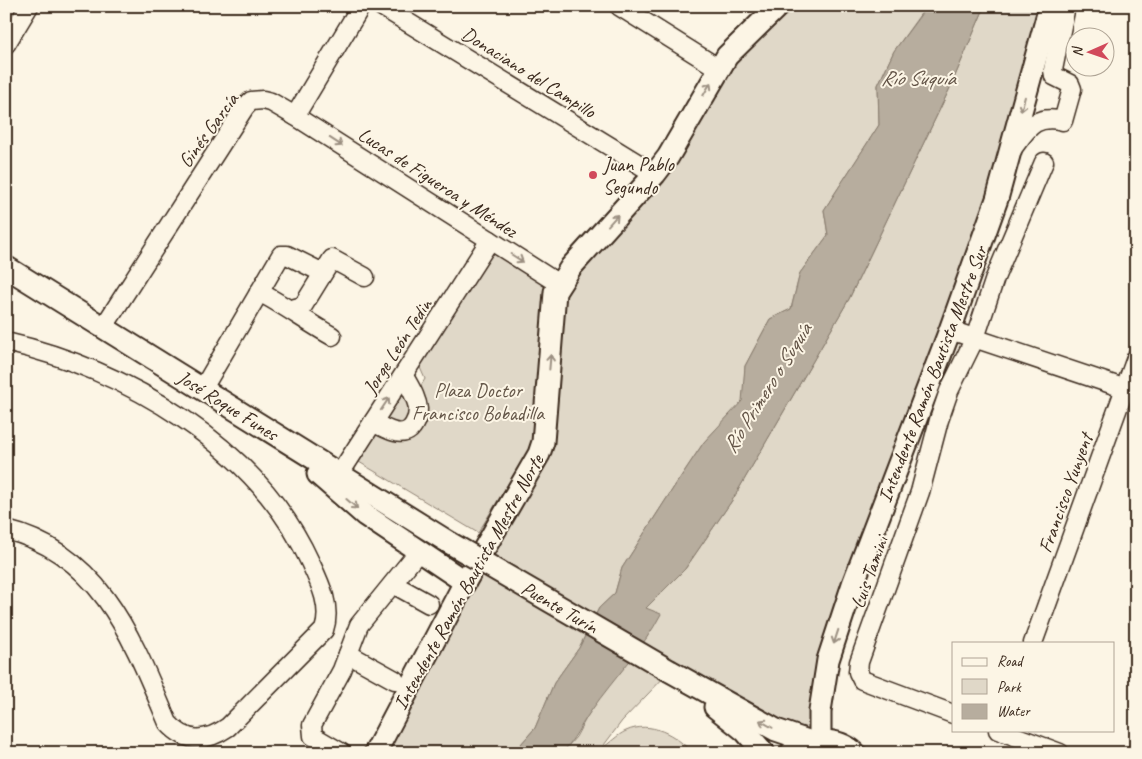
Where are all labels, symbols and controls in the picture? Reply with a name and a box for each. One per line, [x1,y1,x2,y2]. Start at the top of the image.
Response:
street label: Donaciano del Campillo [457,21,601,124]
north arrow [1064,28,1114,78]
text: N [1069,45,1086,57]
water label: Río Suquía [881,65,957,91]
one-way arrow [702,82,712,96]
street label: Ginés García [173,87,245,173]
one-way arrow [1018,96,1028,112]
street label: Lucas de Figueroa y Méndez [354,122,523,244]
one-way arrow [328,137,342,147]
place label: Juan Pablo Segundo [602,152,675,200]
marker: Juan Pablo Segundo [587,169,599,181]
one-way arrow [607,214,619,227]
street label: Intendente Ramón Bautista Mestre Sur [872,241,994,506]
one-way arrow [510,253,524,263]
street label: Jorge León Tedin [357,293,438,400]
water label: Río Primero o Suquía [717,317,818,458]
one-way arrow [545,354,554,370]
street label: José Roque Funes [172,364,285,447]
park label: Plaza Doctor Francisco Bobadilla [412,378,545,426]
one-way arrow [380,398,390,412]
street label: Francisco Yunyent [1032,427,1100,556]
street label: Intendente Ramón Bautista Mestre Norte [388,449,550,714]
one-way arrow [346,498,359,509]
street label: Luis Tamini [845,531,895,612]
street label: Puente Turín [517,576,603,640]
one-way arrow [830,628,840,644]
legend [952,642,1114,732]
text: Road [997,652,1024,671]
text: Park [997,678,1022,697]
text: Water [997,702,1031,721]
one-way arrow [759,719,774,728]

